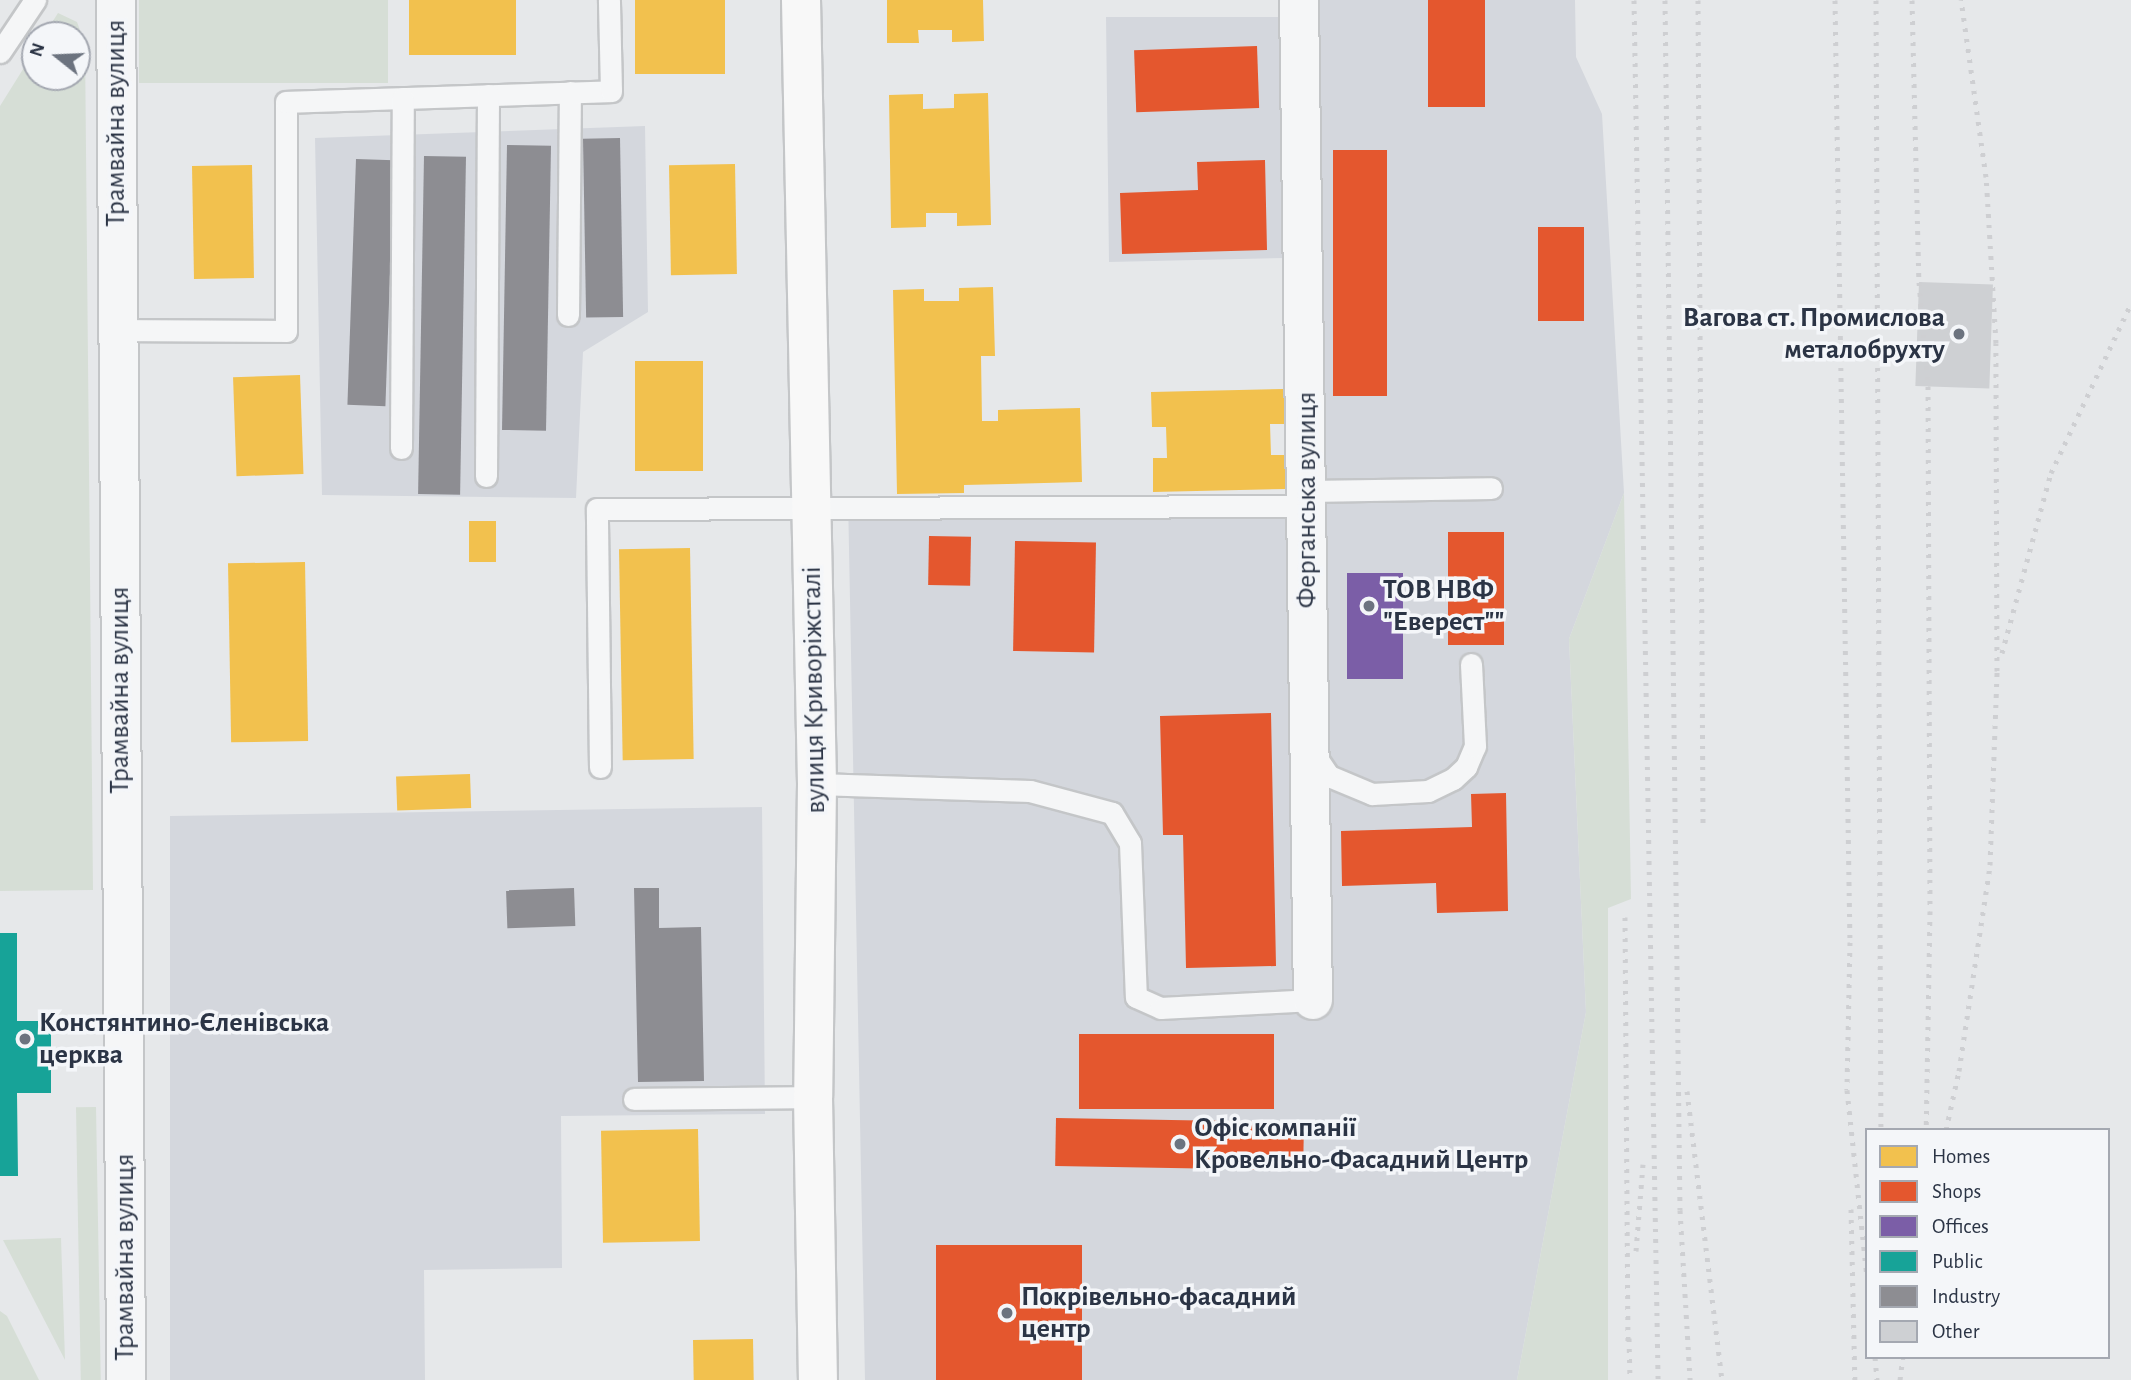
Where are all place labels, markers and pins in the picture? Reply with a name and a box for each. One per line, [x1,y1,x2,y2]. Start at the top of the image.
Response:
place label: Вагова ст. Промислова металобрухту [1683,301,1945,367]
marker: Вагова ст. Промислова металобрухту [1951,326,1967,342]
place label: ТОВ НВФ "Еверест"" [1383,573,1504,639]
marker: ТОВ НВФ "Еверест"" [1361,598,1377,614]
place label: Констянтино-Єленівська церква [39,1006,329,1072]
marker: Констянтино-Єленівська церква [17,1031,33,1047]
place label: Офіс компанії Кровельно-Фасадний Центр [1194,1111,1528,1177]
marker: Офіс компанії Кровельно-Фасадний Центр [1172,1136,1188,1152]
place label: Покрівельно-фасадний центр [1021,1280,1296,1346]
marker: Покрівельно-фасадний центр [999,1305,1015,1321]

